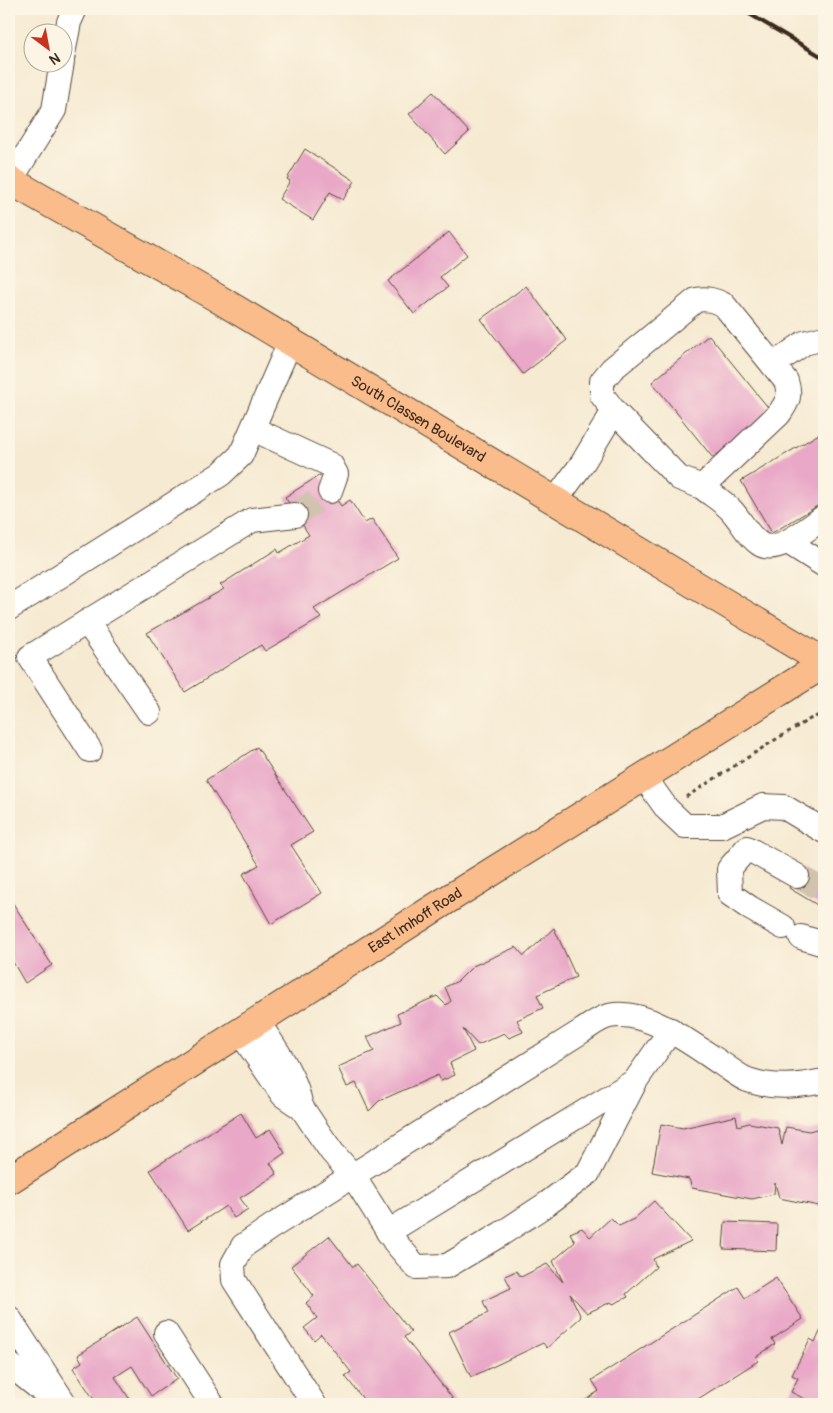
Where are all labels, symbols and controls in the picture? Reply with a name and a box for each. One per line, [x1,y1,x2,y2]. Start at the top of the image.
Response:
north arrow [22,22,72,72]
text: N [46,49,63,68]
street label: South Classen Boulevard [347,371,489,467]
street label: East Imhoff Road [365,883,466,957]

